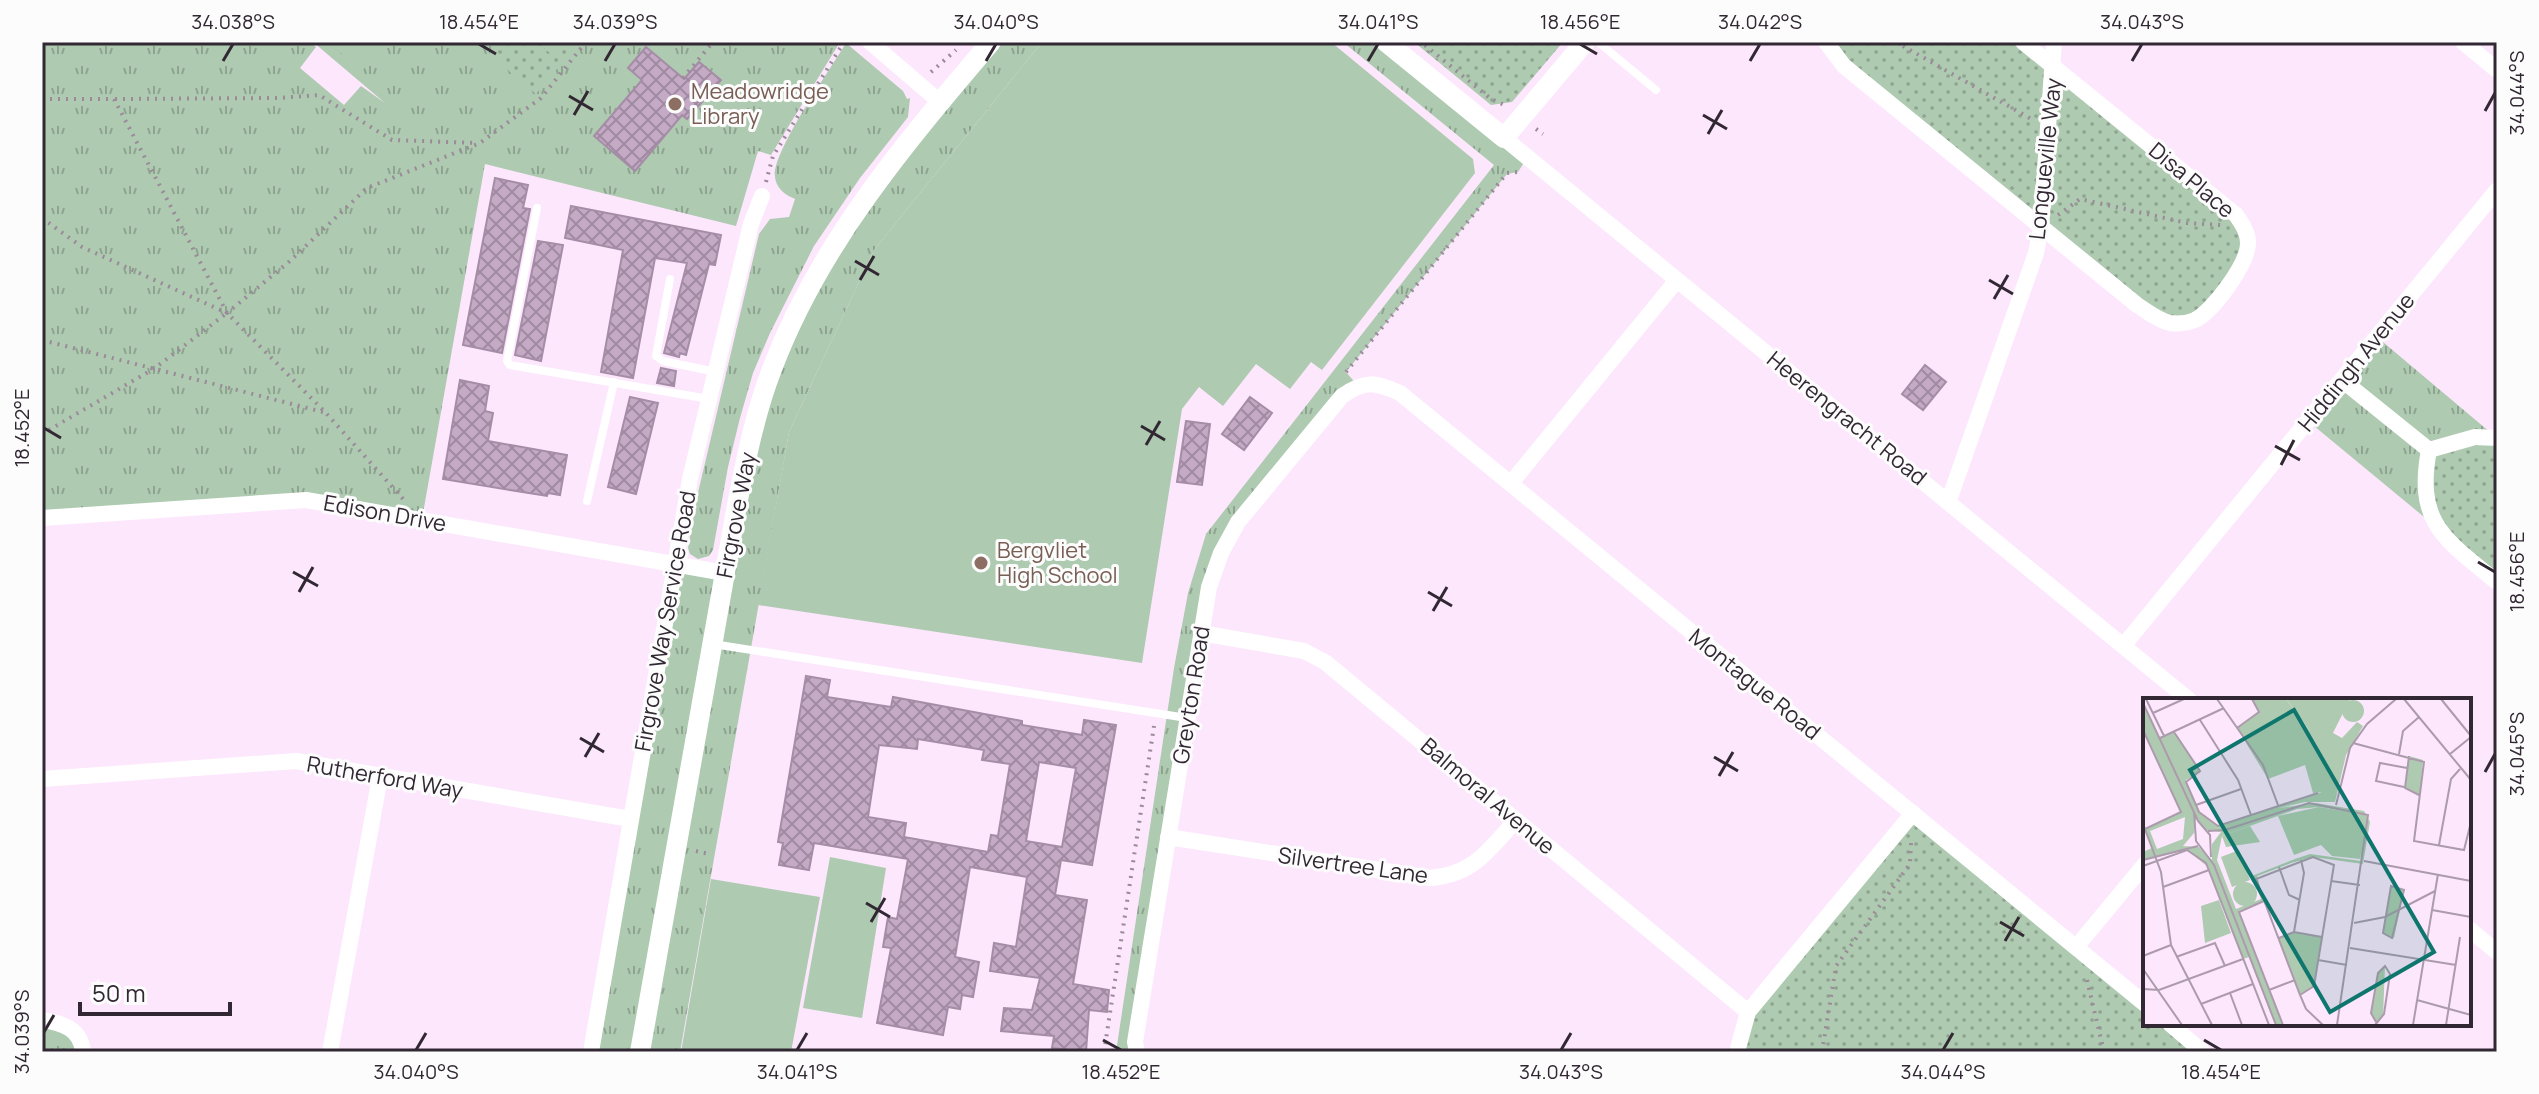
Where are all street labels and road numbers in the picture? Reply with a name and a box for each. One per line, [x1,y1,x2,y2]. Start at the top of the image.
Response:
street label: Longueville Way [2022,76,2068,241]
street label: Disa Place [2143,135,2241,225]
street label: Hiddingh Avenue [2291,286,2421,438]
street label: Heerengracht Road [1761,344,1933,492]
street label: Firgrove Way [709,449,763,581]
street label: Edison Drive [321,487,449,539]
street label: Firgrove Way Service Road [627,488,703,754]
street label: Montague Road [1683,622,1827,746]
street label: Greyton Road [1165,624,1217,766]
street label: Balmoral Avenue [1414,731,1562,861]
street label: Rutherford Way [305,749,466,806]
street label: Silvertree Lane [1276,840,1430,890]

